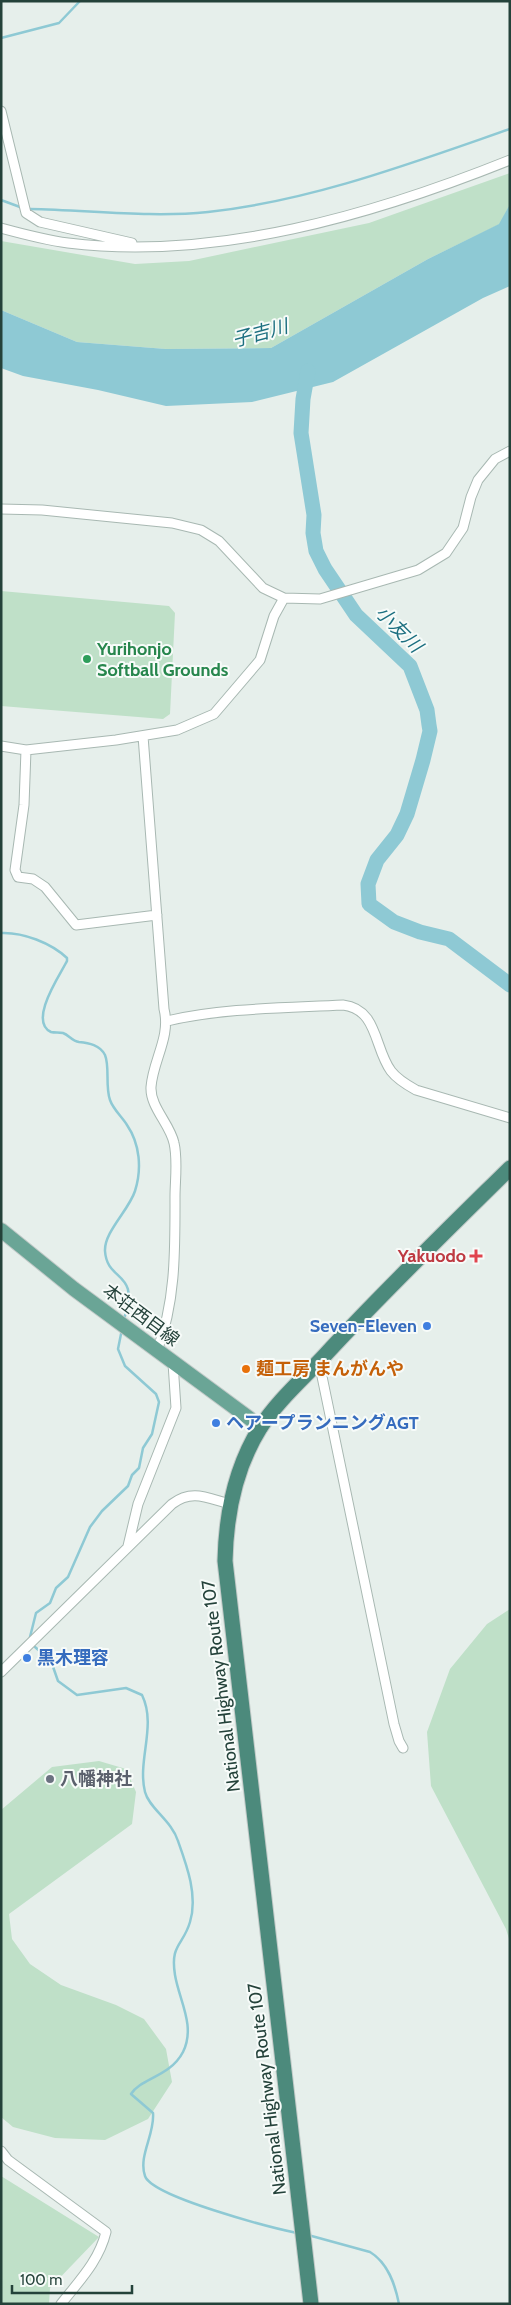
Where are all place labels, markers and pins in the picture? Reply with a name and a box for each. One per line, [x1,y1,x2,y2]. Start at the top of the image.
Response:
place label: Yurihonjo Softball Grounds [96,638,229,681]
marker: Yurihonjo Softball Grounds [81,653,93,665]
place label: Yakuodo [397,1245,466,1267]
marker: Yakuodo [470,1250,482,1262]
place label: Seven-Eleven [310,1315,417,1337]
marker: Seven-Eleven [421,1320,433,1332]
place label: 麺工房 まんがんや [256,1358,404,1380]
marker: 麺工房 まんがんや [240,1363,252,1375]
place label: ヘアープランニングAGT [226,1412,419,1434]
marker: ヘアープランニングAGT [210,1417,222,1429]
place label: 黒木理容 [37,1647,109,1669]
marker: 黒木理容 [21,1652,33,1664]
place label: 八幡神社 [60,1768,132,1790]
marker: 八幡神社 [44,1773,56,1785]

